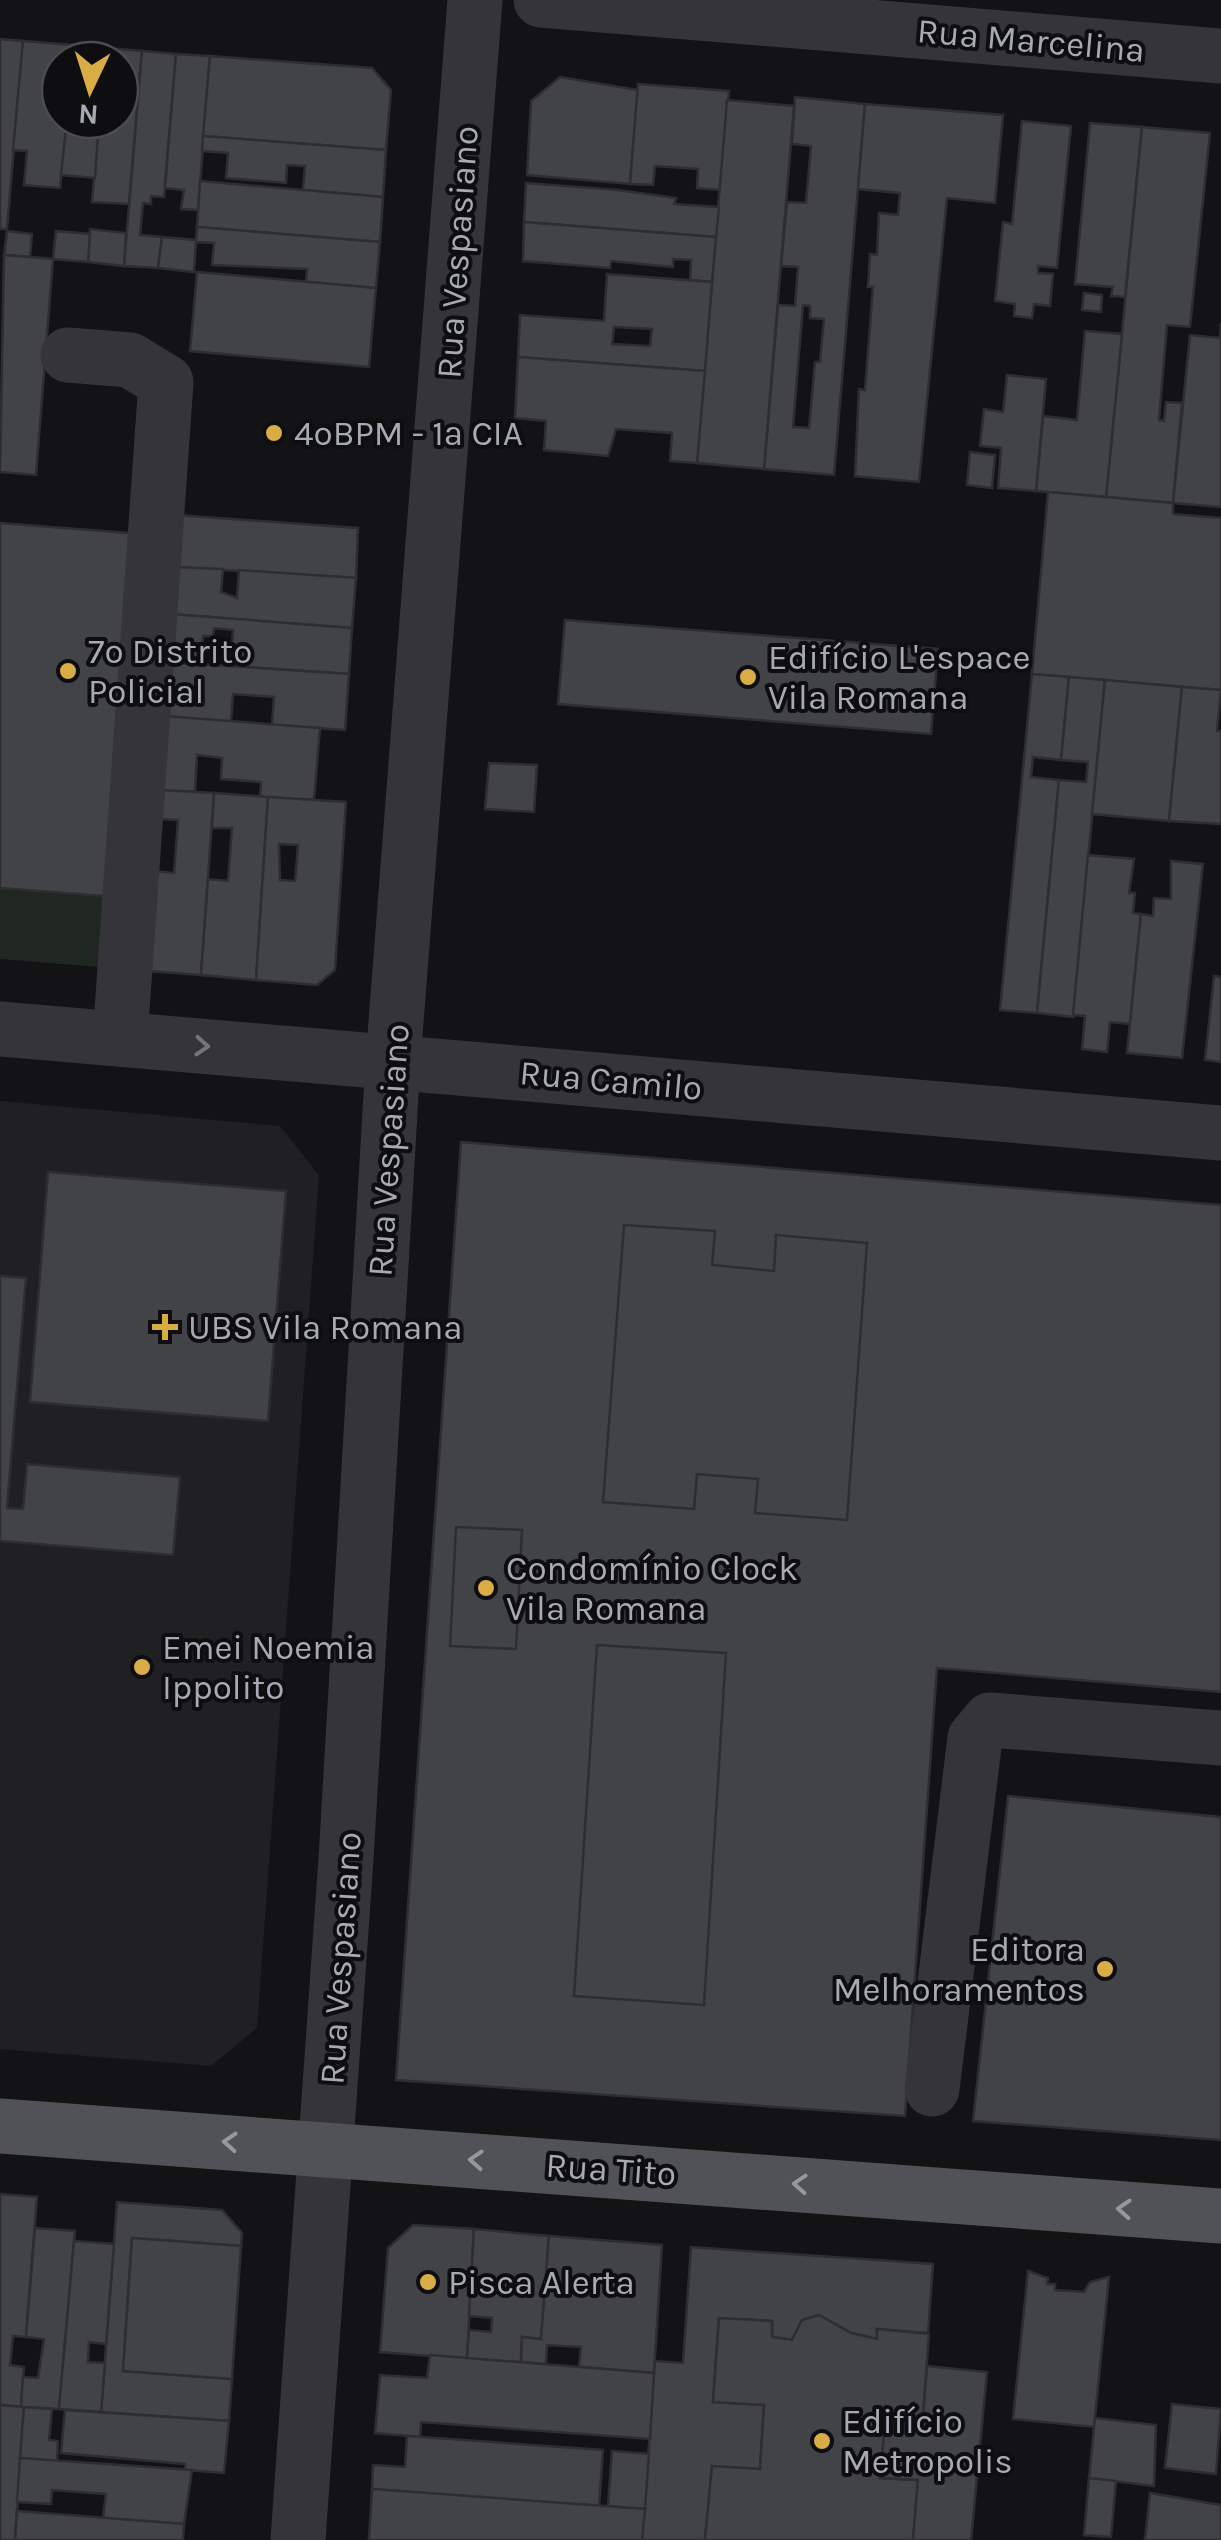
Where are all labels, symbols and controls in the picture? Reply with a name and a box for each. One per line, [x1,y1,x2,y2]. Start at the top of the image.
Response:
street label: Rua Marcelina [915,10,1147,71]
north arrow [40,40,140,140]
text: N [77,97,99,132]
street label: Rua Vespasiano [428,124,487,380]
place label: 4ºBPM - 1ª CIA [294,413,523,454]
marker: 4ºBPM - 1ª CIA [263,422,285,444]
place label: 7º Distrito Policial [88,631,252,712]
place label: Edifício L'espace Vila Romana [768,637,1030,718]
marker: 7º Distrito Policial [57,660,79,682]
marker: Edifício L'espace Vila Romana [737,666,759,688]
street label: Rua Vespasiano [359,1022,418,1278]
one-way arrow [194,1034,210,1056]
street label: Rua Camilo [518,1052,704,1109]
place label: UBS Vila Romana [188,1307,463,1348]
marker: UBS Vila Romana [152,1314,178,1340]
place label: Condomínio Clock Vila Romana [506,1548,798,1629]
marker: Condomínio Clock Vila Romana [475,1577,497,1599]
place label: Emei Noemia Ippolito [162,1627,375,1708]
marker: Emei Noemia Ippolito [131,1656,153,1678]
street label: Rua Vespasiano [311,1830,370,2086]
place label: Editora Melhoramentos [833,1929,1085,2010]
marker: Editora Melhoramentos [1094,1958,1116,1980]
one-way arrow [221,2132,237,2154]
street label: Rua Tito [544,2144,677,2194]
one-way arrow [467,2149,483,2171]
one-way arrow [791,2174,807,2195]
one-way arrow [1115,2198,1131,2220]
place label: Pisca Alerta [448,2262,635,2303]
marker: Pisca Alerta [417,2271,439,2293]
place label: Edifício Metropolis [842,2401,1013,2482]
marker: Edifício Metropolis [811,2430,833,2452]

